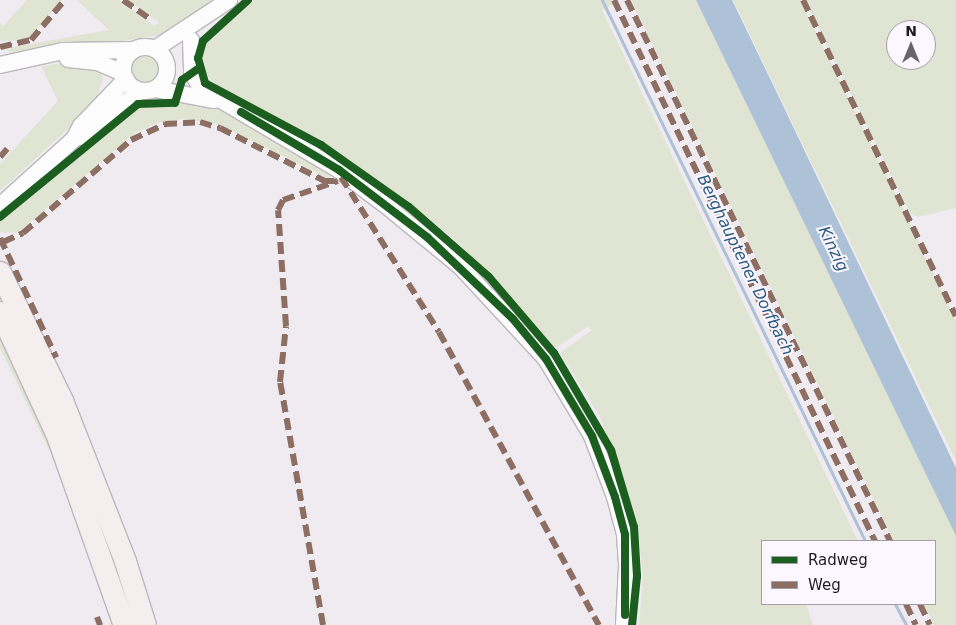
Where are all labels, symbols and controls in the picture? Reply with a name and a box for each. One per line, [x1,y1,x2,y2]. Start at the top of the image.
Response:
north arrow [886,20,936,70]
text: N [905,23,917,39]
water label: Berghauptener Dorfbach [693,171,797,359]
water label: Kinzig [814,223,852,275]
legend [761,540,936,605]
text: Radweg [808,551,868,569]
text: Weg [808,576,841,594]

